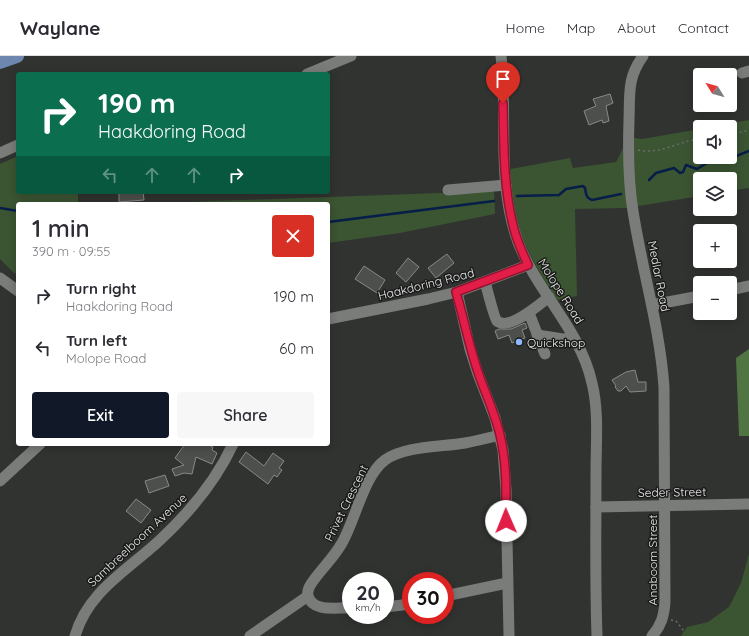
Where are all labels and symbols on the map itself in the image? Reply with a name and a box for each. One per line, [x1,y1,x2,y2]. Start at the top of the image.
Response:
pin [486,62,520,103]
north arrow [693,68,737,112]
street label: Medlar Road [645,239,673,313]
street label: Molope Road [535,256,587,326]
street label: Haakdoring Road [376,265,476,303]
place label: Quickshop [527,335,585,350]
marker: Quickshop [514,337,524,347]
street label: Privet Crescent [321,462,371,544]
street label: Seder Street [638,484,706,500]
street label: Sambreelboom Avenue [84,490,190,590]
position arrow [485,500,527,542]
street label: Anaboom Street [645,515,660,605]
speed limit sign: 30 [402,572,454,624]

